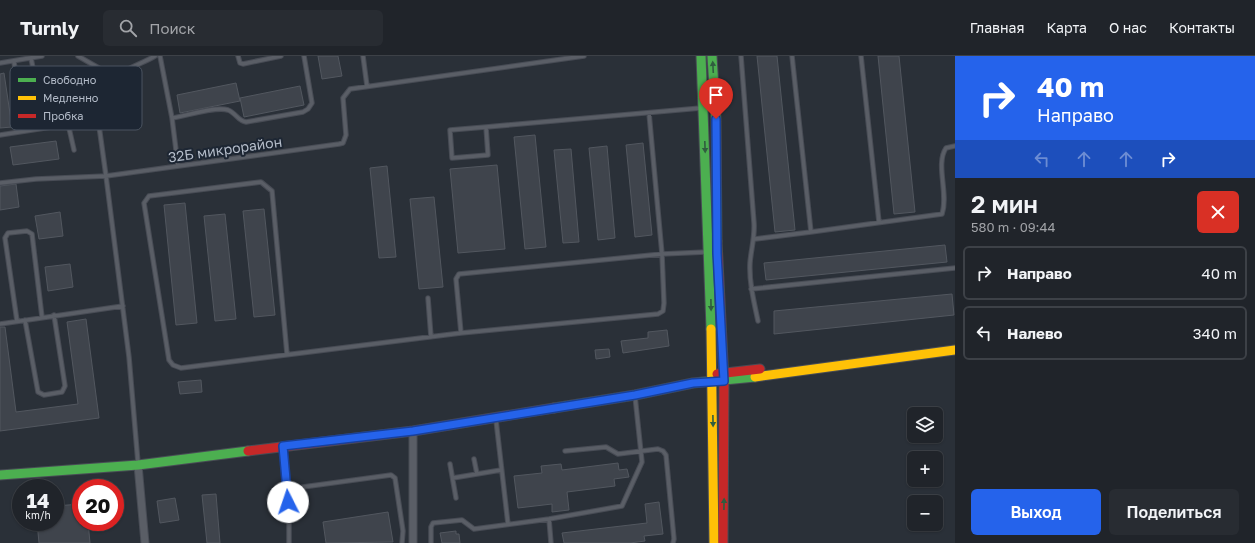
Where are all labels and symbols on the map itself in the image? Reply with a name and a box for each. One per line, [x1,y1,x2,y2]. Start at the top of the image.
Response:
one-way arrow [709,61,716,73]
legend [10,66,142,130]
text: Свободно [43,73,97,86]
pin [699,78,733,119]
text: Медленно [43,91,99,104]
text: Пробка [43,109,84,122]
street label: 32Б микрорайон [167,133,283,165]
one-way arrow [702,141,709,153]
one-way arrow [707,299,714,311]
one-way arrow [710,415,716,428]
speed limit sign: 20 [72,479,124,531]
position arrow [267,481,309,523]
one-way arrow [721,497,727,510]

